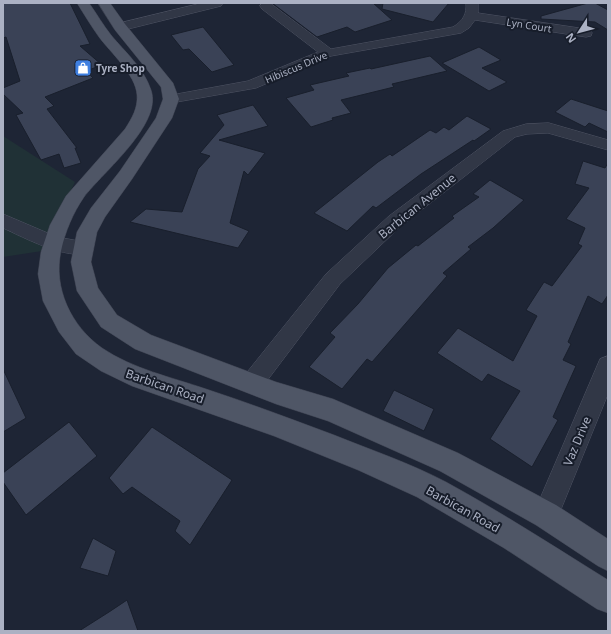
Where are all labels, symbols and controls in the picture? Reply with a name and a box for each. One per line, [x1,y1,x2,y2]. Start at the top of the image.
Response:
north arrow [559,12,599,52]
street label: Lyn Court [505,15,553,36]
text: N [562,30,579,46]
street label: Hibiscus Drive [263,47,330,86]
shop icon: Tyre Shop [73,58,93,78]
place label: Tyre Shop [96,61,145,75]
street label: Barbican Avenue [375,169,459,243]
street label: Barbican Road [124,365,206,407]
street label: Vaz Drive [559,413,595,468]
street label: Barbican Road [423,482,503,536]

